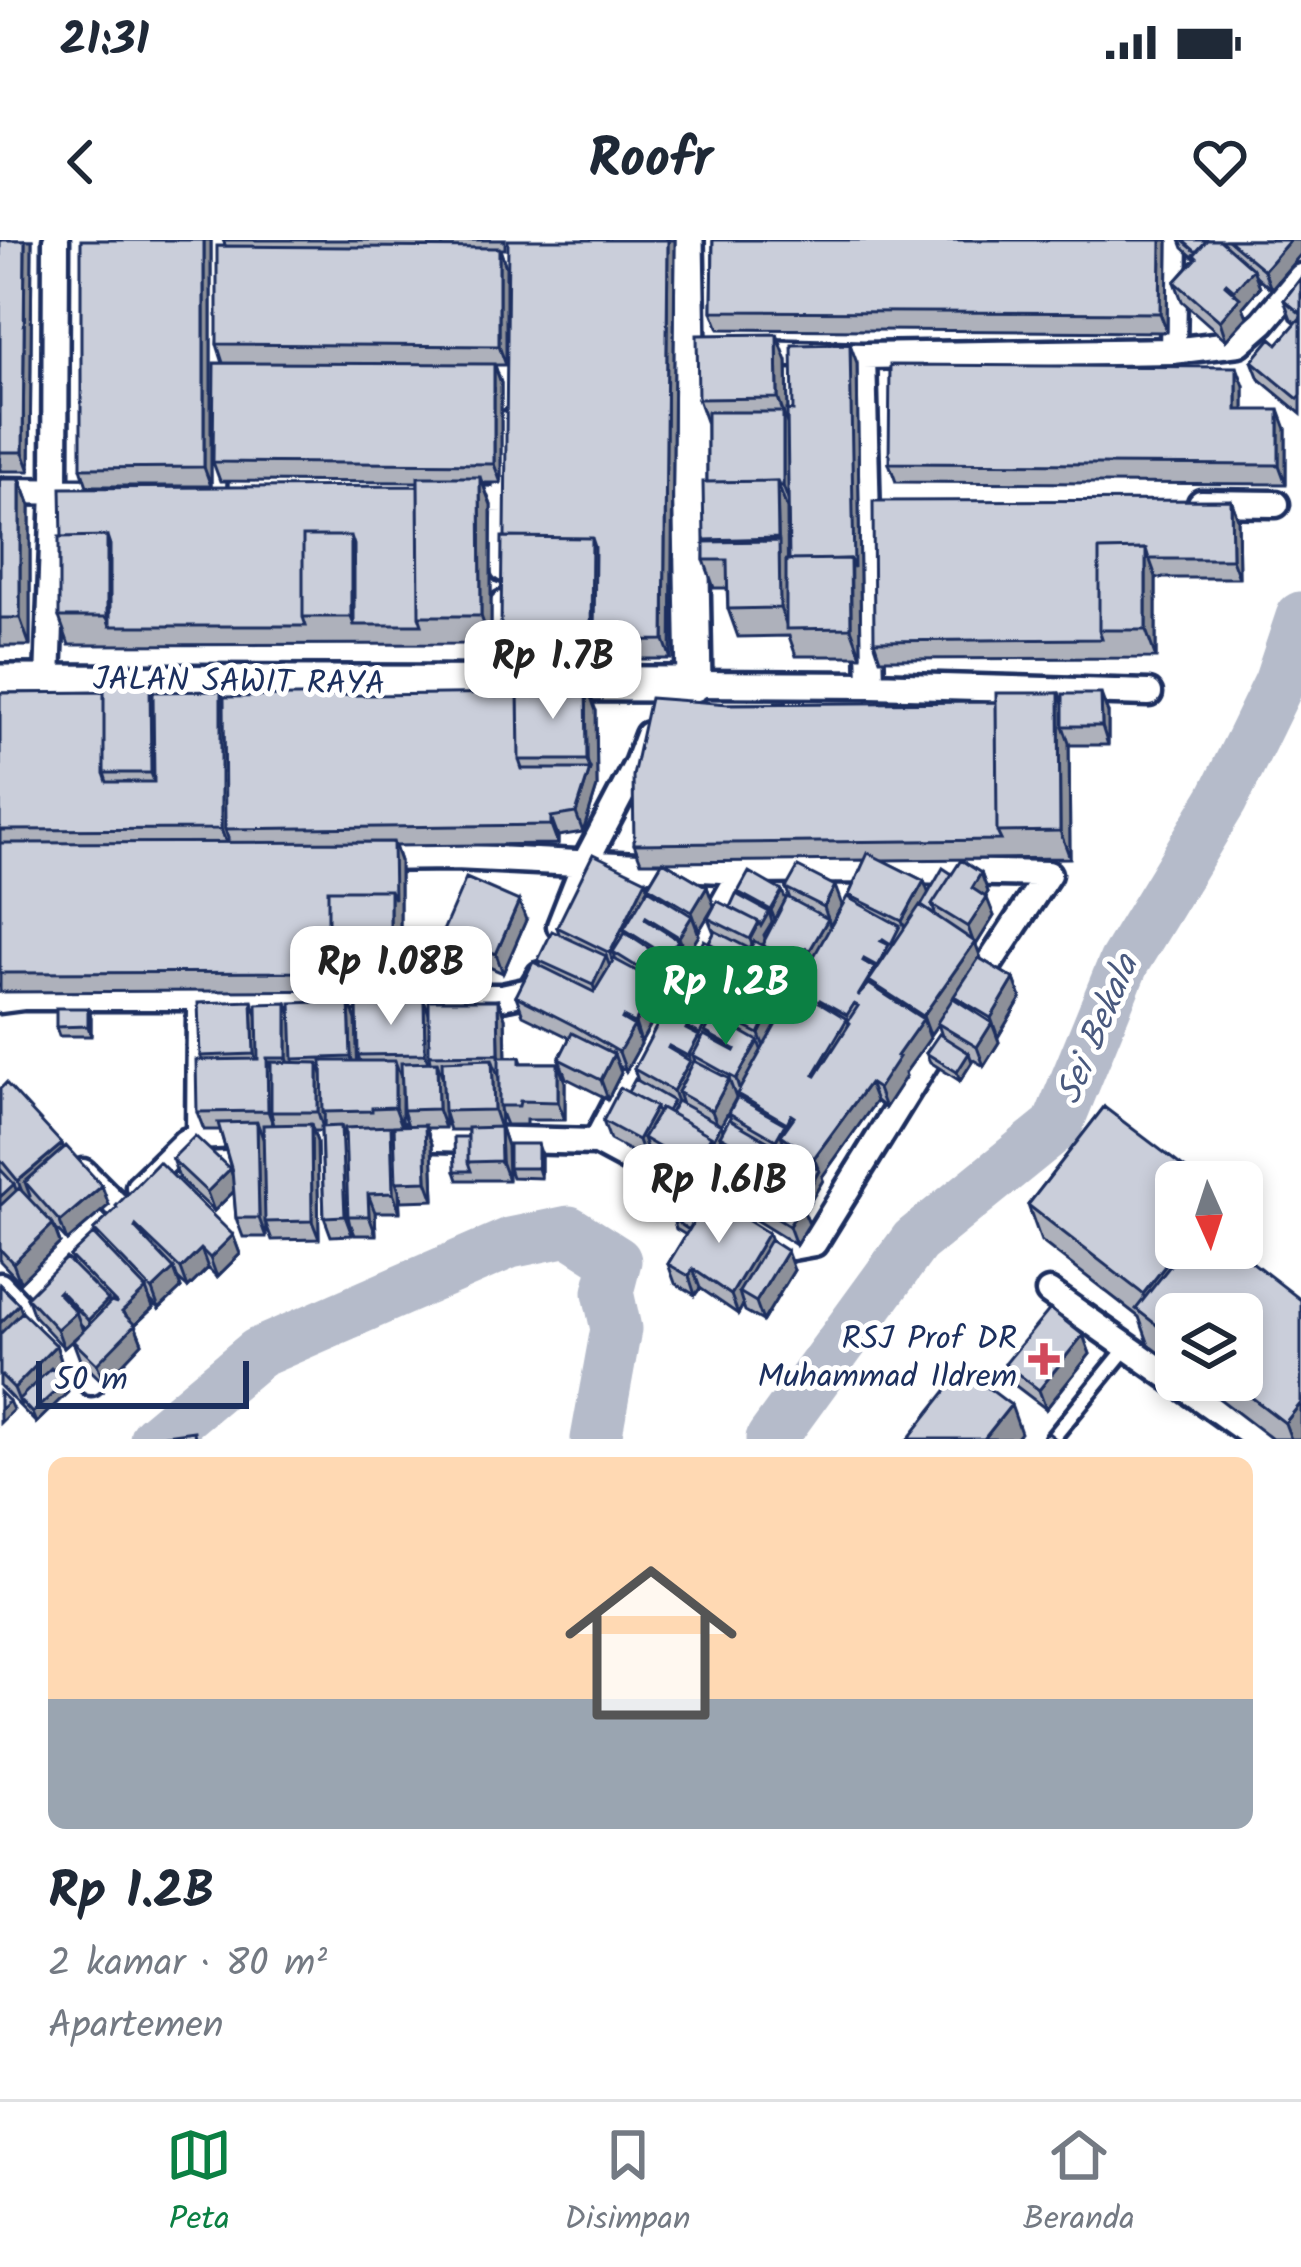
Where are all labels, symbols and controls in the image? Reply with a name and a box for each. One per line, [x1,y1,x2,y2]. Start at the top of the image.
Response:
text: 21:31 [60,6,149,78]
text: Roofr [588,119,713,205]
icon: back [48,129,114,195]
icon: heart [1187,129,1253,195]
pin: Rp 1.7B [442,620,664,722]
text: Rp 1.7B [491,628,615,690]
street label: JALAN SAWIT RAYA [93,654,385,712]
pin: Rp 1.08B [267,926,515,1028]
text: Rp 1.08B [317,934,465,996]
water label: Sei Bekala [1042,945,1157,1113]
pin: Rp 1.2B [615,946,837,1048]
text: Rp 1.2B [662,954,790,1016]
pin: Rp 1.61B [595,1144,843,1246]
text: Rp 1.61B [650,1152,788,1214]
north arrow [1155,1161,1263,1269]
map controls [1155,1161,1263,1401]
button: layers [1155,1293,1263,1401]
place label: RSJ Prof DR Muhammad Ildrem [757,1314,1017,1405]
marker: RSJ Prof DR Muhammad Ildrem [1028,1343,1060,1375]
scale bar [36,1355,249,1408]
text: 50 m [54,1355,128,1408]
icon: home [543,1535,759,1751]
text: Rp 1.2B [48,1853,215,1934]
text: 2 kamar · 80 m² [48,1934,327,1996]
text: Apartemen [48,1996,224,2058]
tab: Peta [166,2122,232,2247]
tab: Disimpan [564,2122,691,2247]
tab: Beranda [1023,2122,1135,2247]

